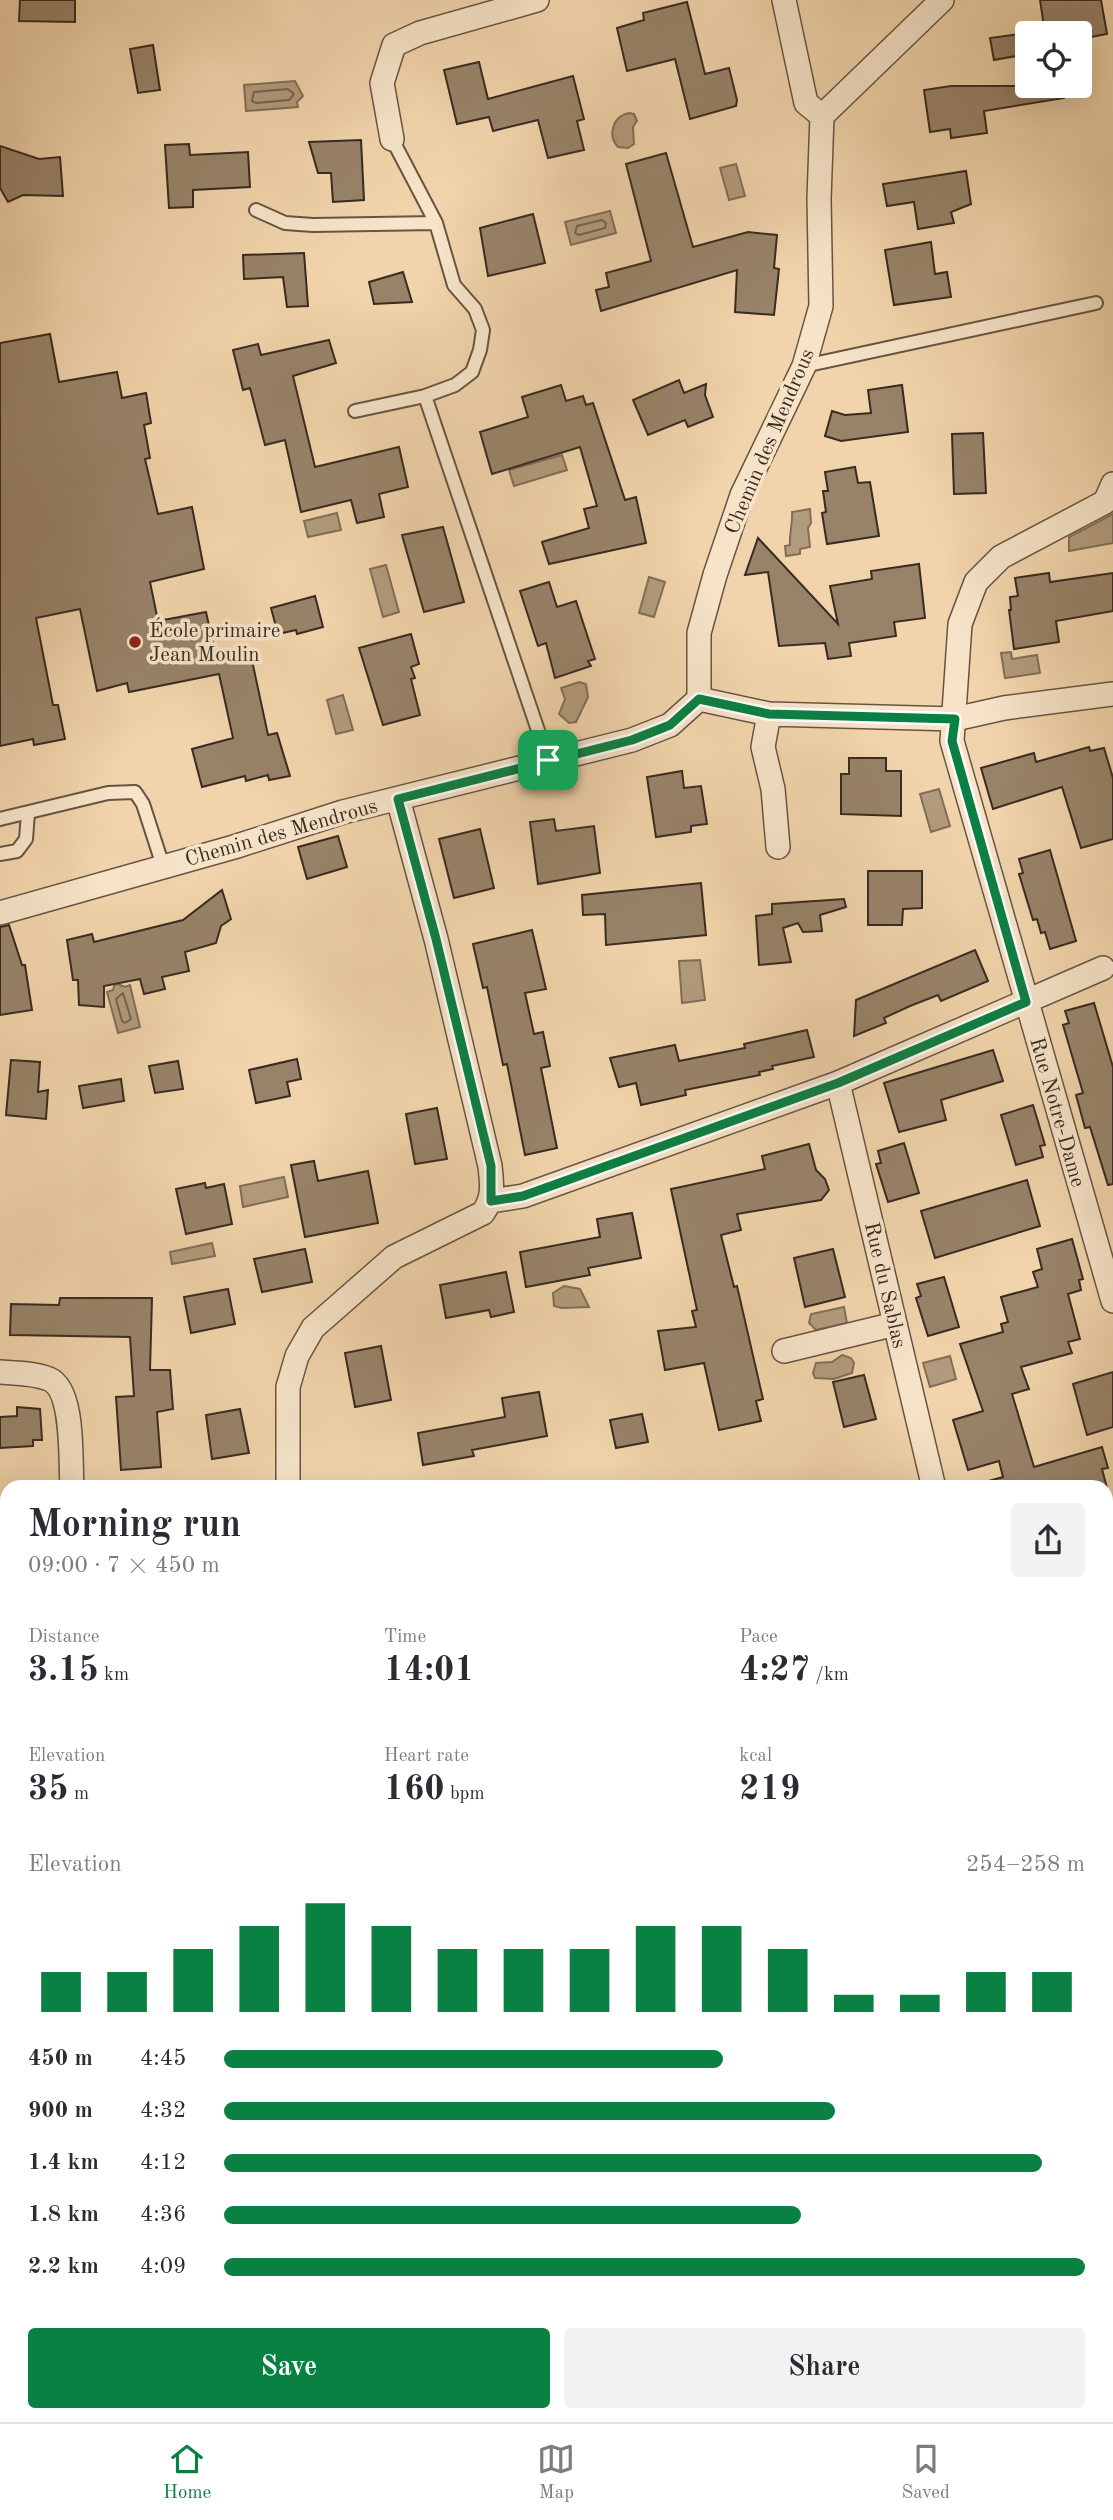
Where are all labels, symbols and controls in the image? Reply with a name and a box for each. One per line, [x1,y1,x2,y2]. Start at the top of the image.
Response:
map controls [1015,21,1092,98]
button: locate [1015,21,1092,98]
street label: Chemin des Mendrous [722,346,819,537]
place label: École primaire Jean Moulin [149,617,280,666]
marker: École primaire Jean Moulin [127,634,143,650]
pin [518,730,578,790]
icon: arrive [529,741,567,779]
street label: Chemin des Mendrous [183,796,380,871]
street label: Rue Notre-Dame [1025,1035,1088,1190]
street label: Rue du Sablas [860,1220,909,1351]
button: share [1011,1503,1085,1577]
text: Morning run [28,1507,241,1545]
text: 09:00 · 7 × 450 m [28,1554,220,1577]
text: Distance [28,1628,100,1647]
text: Time [384,1628,426,1647]
text: Pace [739,1628,778,1647]
text: 3.15 [28,1653,99,1688]
text: 14:01 [384,1653,475,1688]
text: 4:27 [739,1653,810,1688]
text: km [99,1666,129,1685]
text: /km [810,1666,849,1685]
text: Elevation [28,1747,105,1766]
text: Heart rate [384,1747,469,1766]
text: kcal [739,1747,772,1766]
text: 35 [28,1772,69,1807]
text: 160 [384,1772,445,1807]
text: 219 [739,1772,800,1807]
text: m [69,1785,89,1804]
text: bpm [445,1785,485,1804]
text: Elevation [28,1853,122,1876]
text: 254–258 m [966,1853,1085,1876]
text: 450 m [28,2047,93,2070]
text: 4:45 [140,2047,186,2070]
text: 900 m [28,2099,93,2122]
text: 4:32 [140,2099,186,2122]
text: 1.4 km [28,2151,99,2174]
text: 4:12 [140,2151,186,2174]
text: 1.8 km [28,2203,99,2226]
text: 4:36 [140,2203,186,2226]
text: 2.2 km [28,2255,99,2278]
text: 4:09 [140,2255,186,2278]
button: Save [28,2328,550,2408]
button: Share [564,2328,1085,2408]
tab: Home [163,2440,211,2505]
tab: Map [537,2440,575,2505]
tab: Saved [902,2440,950,2505]

